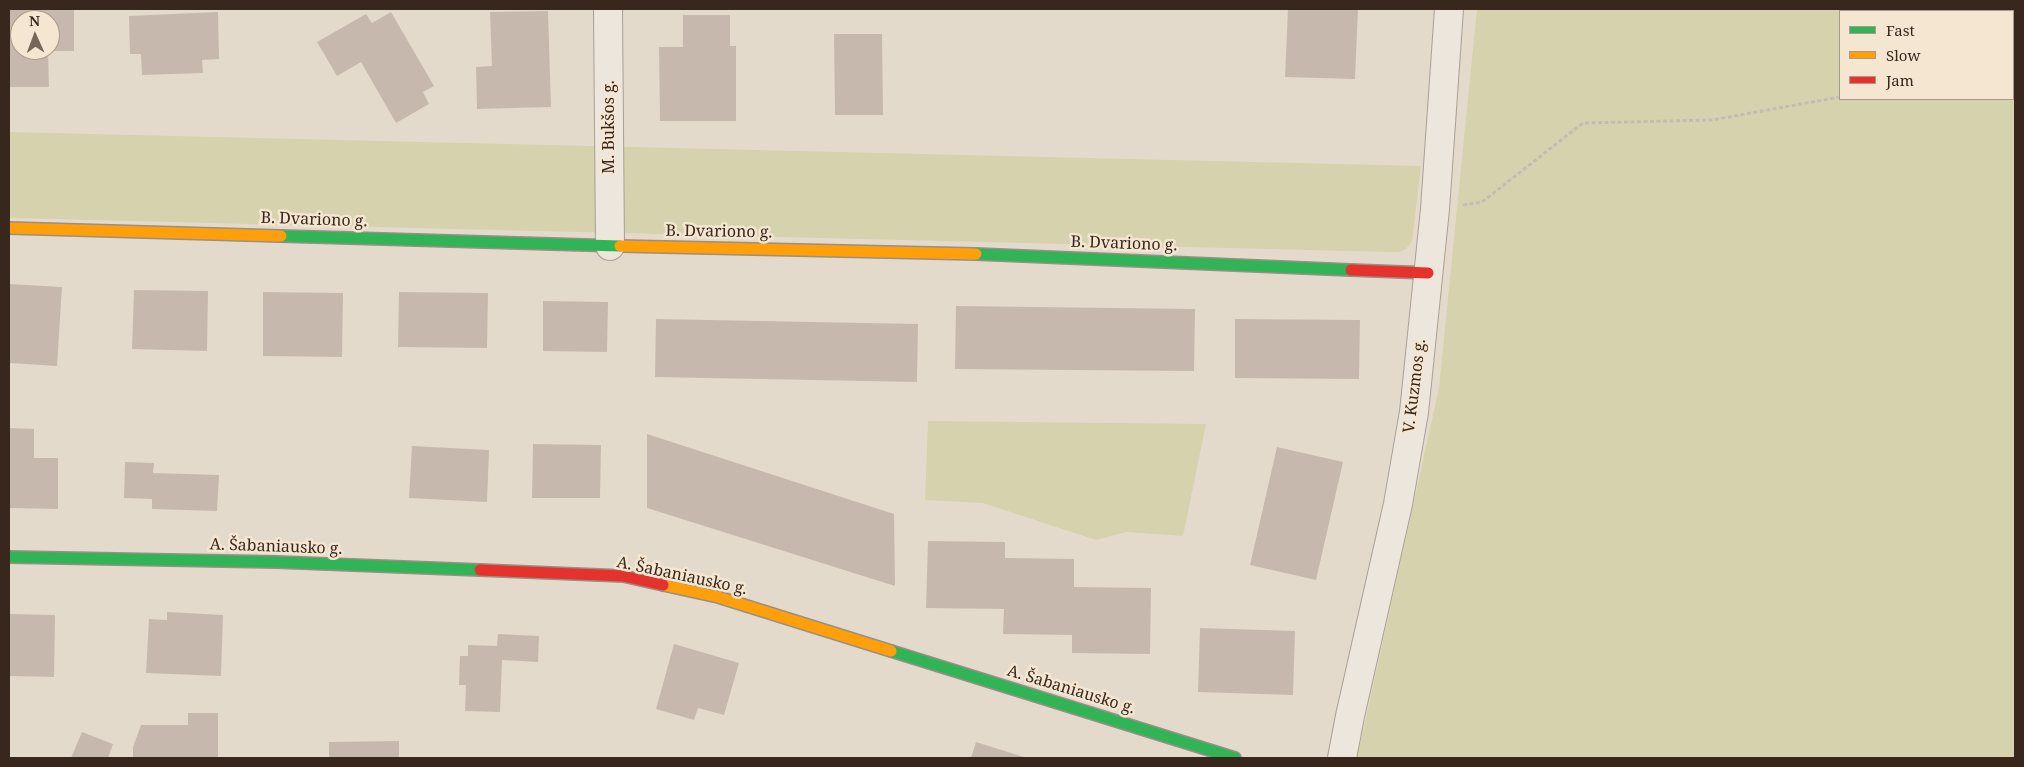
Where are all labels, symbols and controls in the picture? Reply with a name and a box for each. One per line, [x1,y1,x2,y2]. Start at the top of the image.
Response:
north arrow [10,10,60,60]
legend [1839,10,2014,100]
text: N [29,11,40,30]
text: Fast [1886,20,1915,40]
text: Slow [1886,45,1920,65]
text: Jam [1886,70,1914,90]
street label: M. Bukšos g. [599,80,619,174]
street label: B. Dvariono g. [260,209,368,231]
street label: B. Dvariono g. [665,221,773,243]
street label: B. Dvariono g. [1070,233,1178,255]
street label: V. Kuzmos g. [1400,338,1430,434]
street label: A. Šabaniausko g. [209,535,343,559]
street label: A. Šabaniausko g. [615,553,749,599]
street label: A. Šabaniausko g. [1005,661,1137,719]

